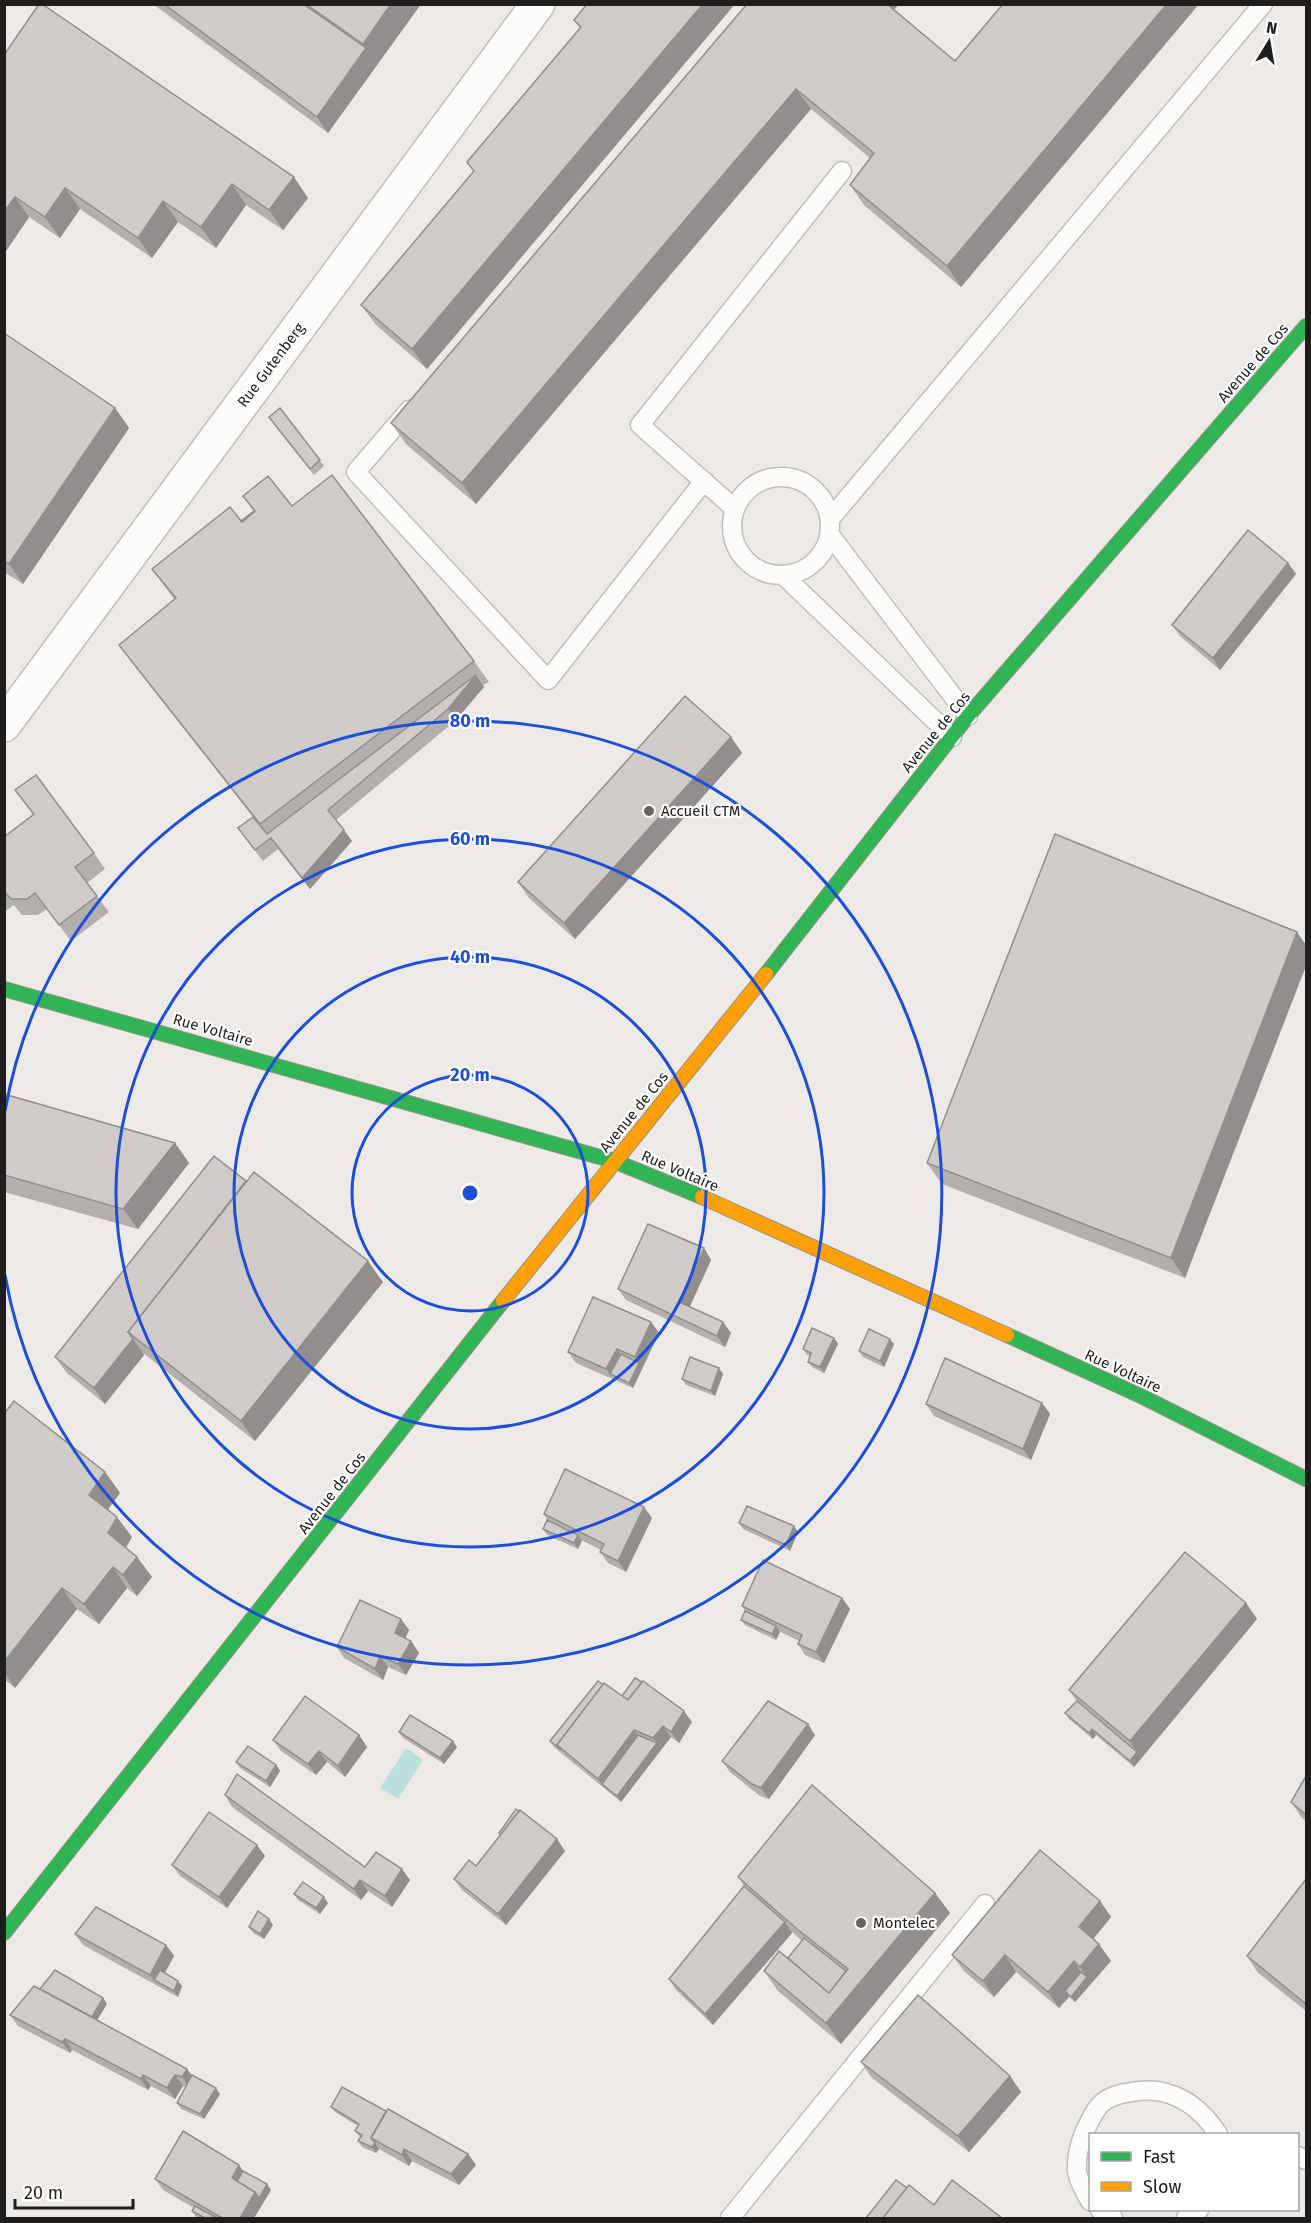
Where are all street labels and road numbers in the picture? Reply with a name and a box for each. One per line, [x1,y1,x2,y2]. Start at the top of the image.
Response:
street label: Rue Gutenberg [233,319,309,411]
street label: Avenue de Cos [1214,320,1292,406]
street label: Avenue de Cos [898,688,974,776]
street label: Rue Voltaire [171,1010,255,1050]
street label: Avenue de Cos [596,1068,672,1156]
street label: Rue Voltaire [639,1147,721,1195]
street label: Rue Voltaire [1082,1345,1164,1397]
street label: Avenue de Cos [295,1449,369,1537]

